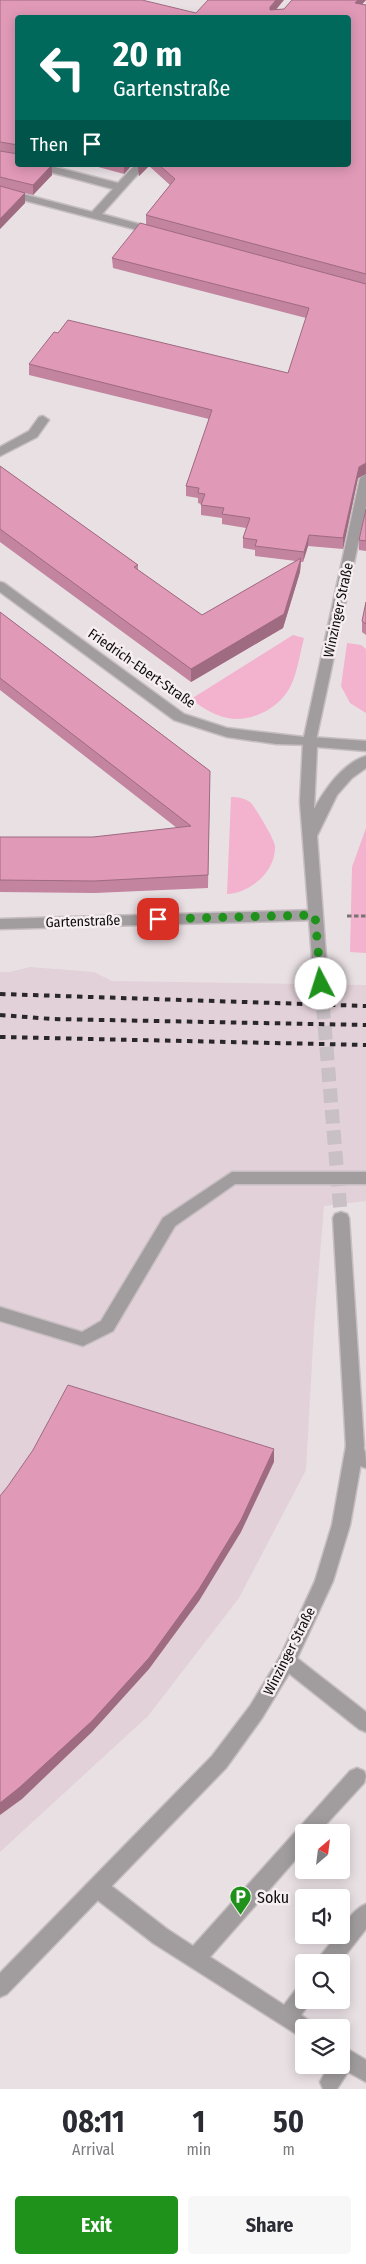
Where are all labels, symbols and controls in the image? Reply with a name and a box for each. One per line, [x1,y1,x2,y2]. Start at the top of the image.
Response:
text: 20 m [113,33,182,75]
icon: left [30,35,95,100]
text: Gartenstraße [113,75,230,102]
icon: arrive [78,130,106,158]
text: Then [30,133,68,156]
street label: Winzinger Straße [320,561,357,659]
street label: Friedrich-Ebert-Straße [85,625,199,712]
pin [137,898,179,940]
icon: arrive [144,905,172,933]
street label: Gartenstraße [45,912,121,931]
position arrow [294,957,346,1009]
street label: Winzinger Straße [260,1604,319,1698]
north arrow [295,1824,350,1879]
map controls [295,1824,350,2074]
parking icon: Soku [229,1885,253,1916]
place label: Soku [257,1888,289,1907]
button: sound [295,1889,350,1944]
button: search [295,1954,350,2009]
button: layers [295,2019,350,2074]
text: 08:11 [62,2104,125,2140]
text: 1 [193,2104,205,2140]
text: 50 [273,2104,304,2140]
text: Arrival [72,2140,114,2159]
text: min [186,2140,211,2159]
text: m [282,2140,295,2159]
button: Exit [15,2196,178,2254]
button: Share [188,2196,351,2254]

